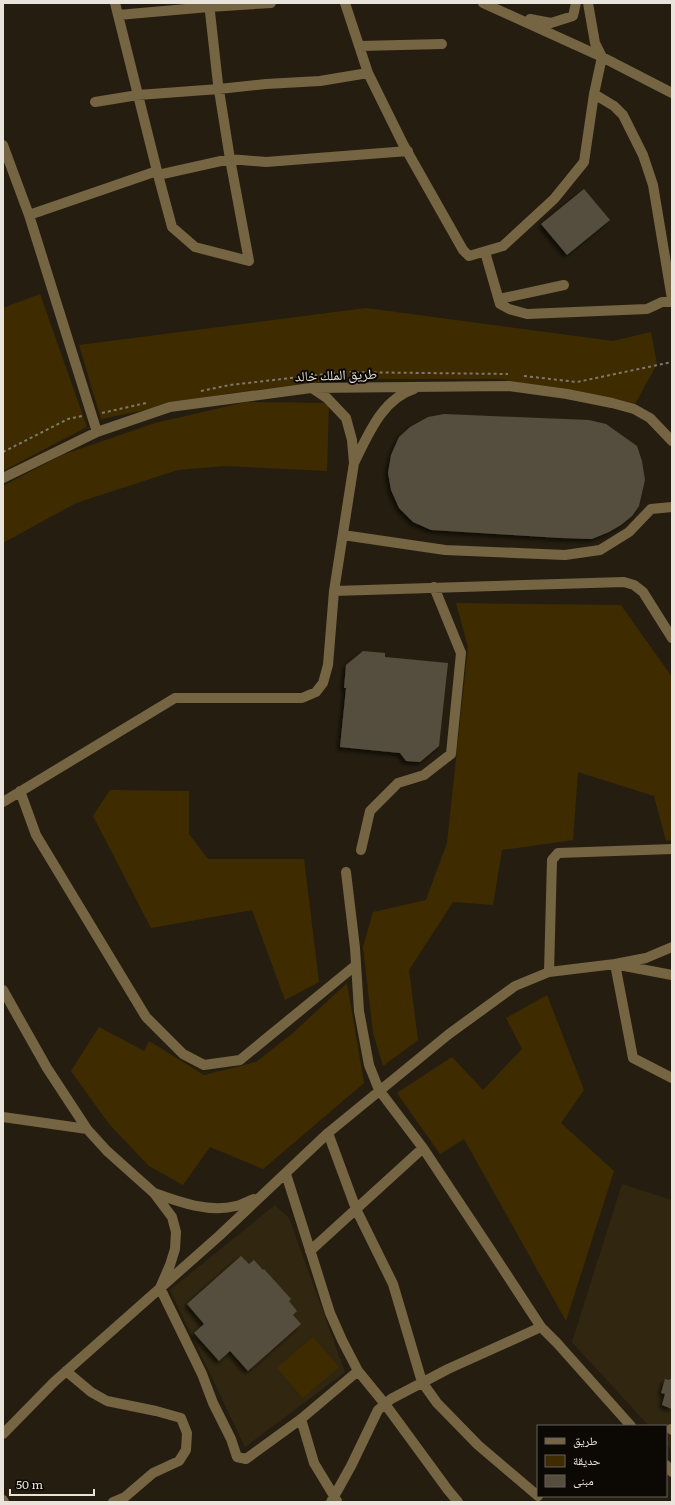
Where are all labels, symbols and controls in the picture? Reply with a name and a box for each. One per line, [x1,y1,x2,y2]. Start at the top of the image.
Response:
street label: طريق الملك خالد [295,363,377,386]
legend [537,1425,667,1497]
text: طريق [573,1431,598,1449]
text: حديقة [573,1451,601,1469]
scale bar [10,1471,94,1497]
text: مبنى [573,1471,594,1489]
text: 50 m [16,1475,43,1493]

